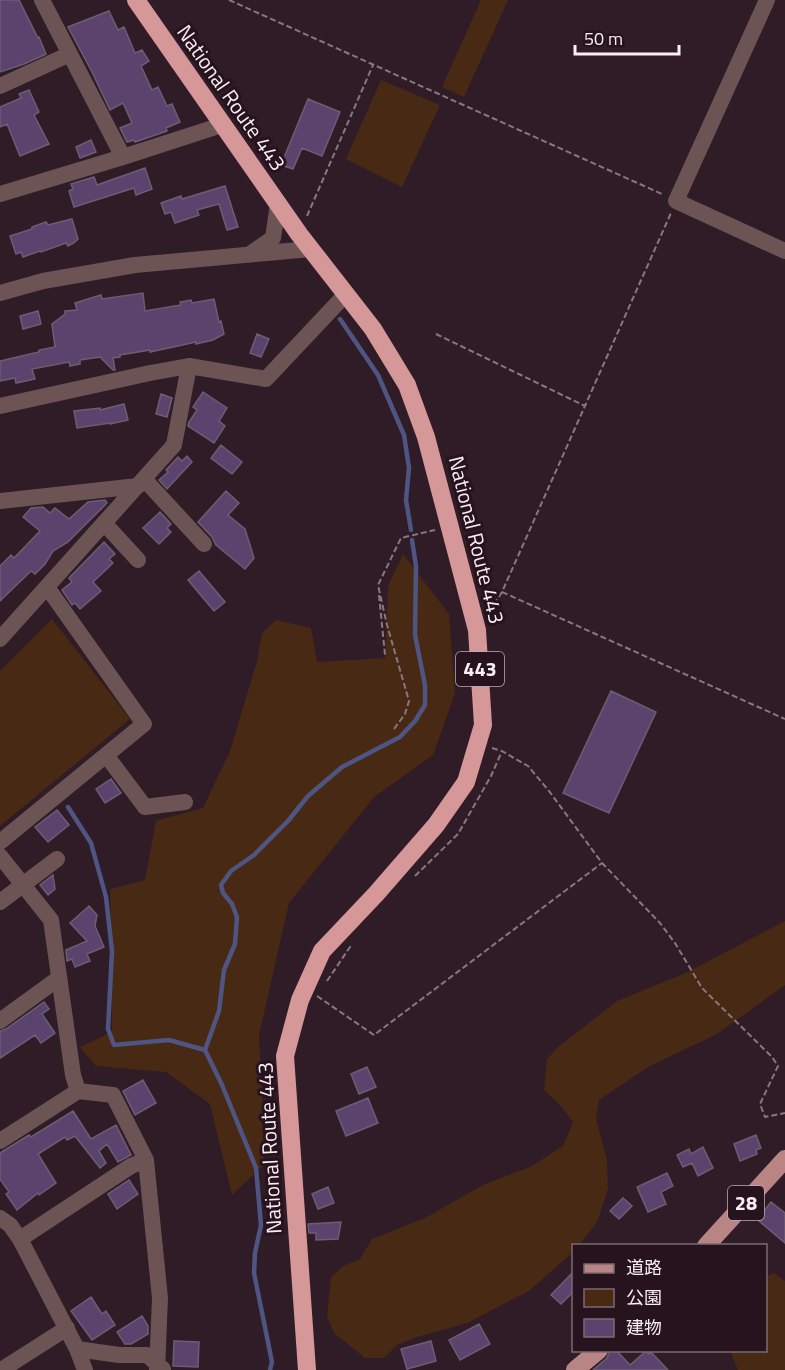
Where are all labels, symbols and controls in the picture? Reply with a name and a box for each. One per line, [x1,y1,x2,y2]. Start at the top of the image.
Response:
street label: National Route 443 [169,18,294,177]
scale bar [575,18,678,56]
text: 50 m [584,25,623,52]
street label: National Route 443 [441,452,513,627]
road number: 443 [456,652,504,686]
street label: National Route 443 [249,1061,289,1235]
road number: 28 [728,1186,764,1220]
legend [572,1244,767,1352]
text: 道路 [626,1254,662,1281]
text: 公園 [626,1284,662,1311]
text: 建物 [626,1314,662,1341]

